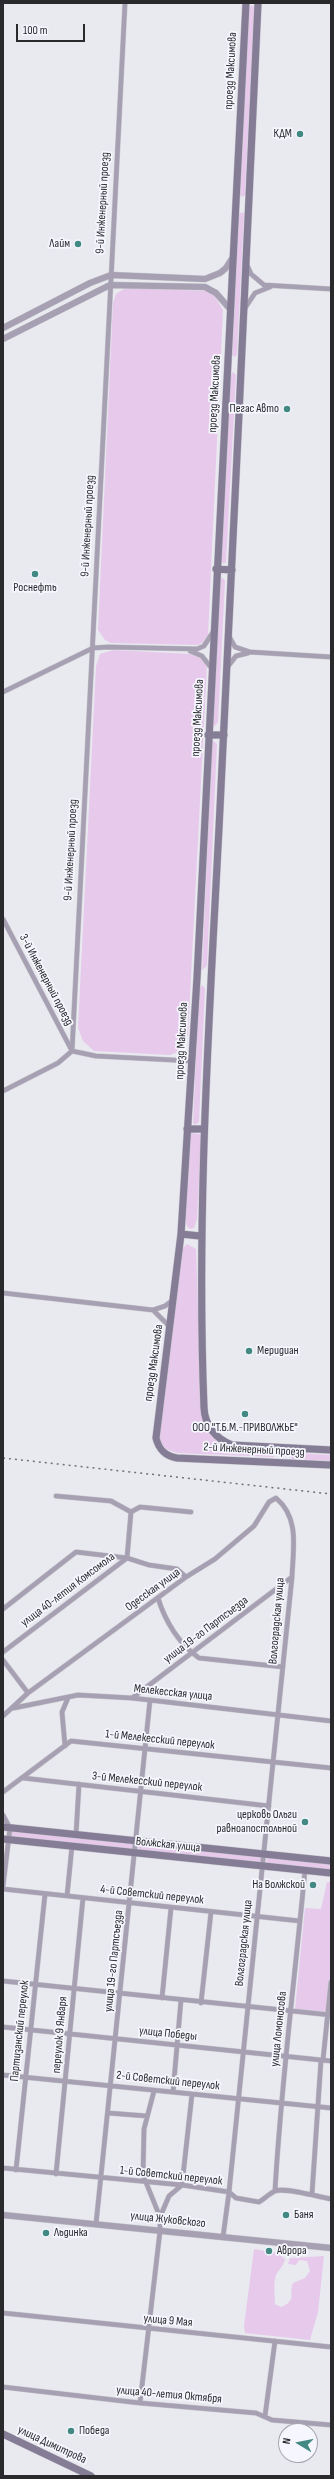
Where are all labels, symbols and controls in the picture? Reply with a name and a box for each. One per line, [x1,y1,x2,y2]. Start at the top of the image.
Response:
scale bar [18,16,87,42]
text: 100 m [23,23,48,38]
street label: проезд Максимова [222,32,240,110]
place label: КДМ [274,127,292,141]
marker: КДМ [295,129,305,139]
street label: 9-й Инженерный проезд [93,152,113,254]
place label: Лайм [49,237,70,251]
marker: Лайм [73,239,83,249]
street label: проезд Максимова [206,355,224,433]
place label: Пегас Авто [230,402,279,416]
marker: Пегас Авто [282,404,292,414]
street label: 9-й Инженерный проезд [78,475,98,577]
marker: Роснефть [30,569,40,579]
place label: Роснефть [13,581,57,595]
street label: проезд Максимова [189,679,207,757]
street label: 9-й Инженерный проезд [61,799,81,901]
street label: 3-й Инженерный проезд [16,932,76,1028]
street label: проезд Максимова [173,1002,191,1080]
street label: проезд Максимова [141,1324,167,1402]
place label: Меридиан [257,1344,299,1358]
marker: Меридиан [244,1346,254,1356]
marker: ООО "Т.Б.М.-ПРИВОЛЖЬЕ" [240,1409,250,1419]
place label: ООО "Т.Б.М.-ПРИВОЛЖЬЕ" [192,1421,298,1435]
street label: 2-й Инженерный проезд [203,1440,305,1460]
street label: улица 40-летия Комсомола [18,1550,118,1630]
street label: Одесская улица [123,1565,183,1615]
street label: Волгоградская улица [266,1577,288,1665]
street label: улица 19-го Партсъезда [161,1593,251,1667]
street label: Мелекесская улица [133,1682,213,1704]
street label: 1-й Мелекесский переулок [105,1727,215,1753]
street label: 3-й Мелекесский переулок [91,1769,203,1795]
place label: церковь Ольги равноапостольной [216,1808,297,1836]
marker: церковь Ольги равноапостольной [300,1817,310,1827]
street label: Волжская улица [135,1834,201,1856]
place label: На Волжской [252,1878,305,1892]
marker: На Волжской [308,1880,318,1890]
street label: 4-й Советский переулок [100,1882,204,1908]
street label: Волгоградская улица [232,1899,256,1987]
street label: улица 19-го Партсъезда [101,1909,127,2013]
street label: Партизанский переулок [8,1980,32,2082]
street label: улица Ломоносова [268,1991,290,2067]
street label: переулок 9 Января [49,1996,71,2074]
street label: улица Победы [138,2024,198,2044]
street label: 2-й Советский переулок [116,2068,220,2094]
street label: 1-й Советский переулок [119,2163,223,2189]
place label: Баня [294,2208,314,2222]
street label: улица Жуковского [130,2209,206,2231]
marker: Баня [281,2210,291,2220]
place label: Льдинка [54,2226,88,2240]
marker: Льдинка [41,2228,51,2238]
place label: Аврора [277,2244,307,2258]
marker: Аврора [264,2246,274,2256]
street label: улица 9 Мая [143,2312,193,2330]
street label: улица 40-летия Октября [116,2383,222,2407]
street label: улица Димитрова [15,2423,89,2467]
north arrow [278,2423,318,2463]
place label: Победа [79,2424,109,2438]
marker: Победа [66,2426,76,2436]
text: N [280,2437,294,2445]

